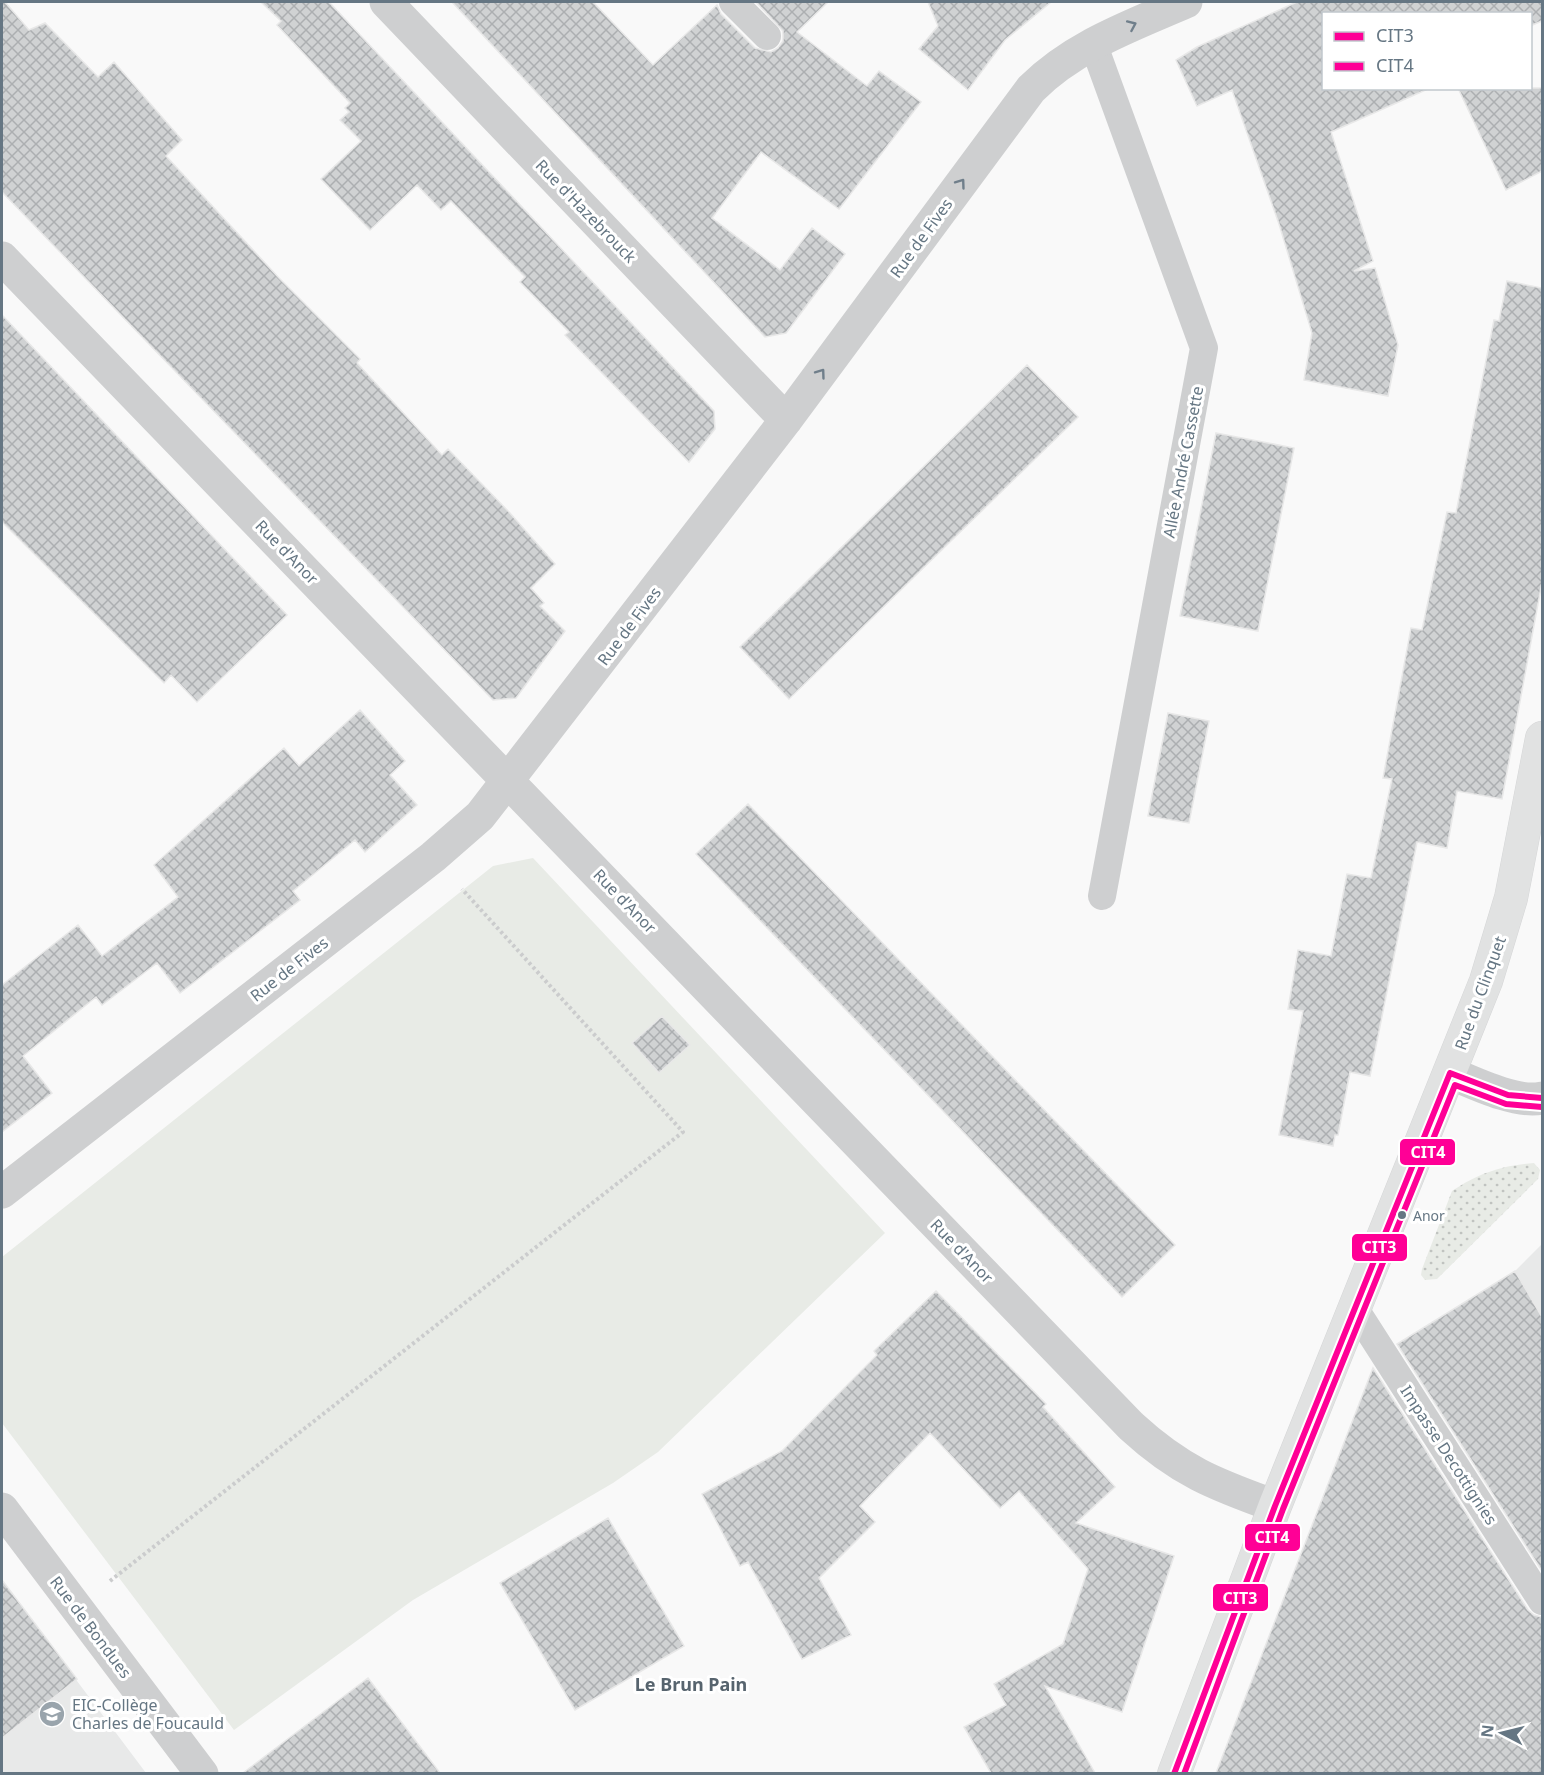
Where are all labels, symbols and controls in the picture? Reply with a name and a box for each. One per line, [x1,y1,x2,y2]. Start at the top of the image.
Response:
legend [1322,12,1532,90]
one-way arrow [1125,21,1136,33]
text: CIT3 [1376,23,1414,47]
text: CIT4 [1376,53,1414,77]
street label: Rue d'Hazebrouck [531,155,641,268]
one-way arrow [954,178,965,189]
street label: Rue de Fives [885,194,957,282]
one-way arrow [813,369,824,380]
street label: Allée André Cassette [1157,384,1209,540]
street label: Rue d'Anor [251,515,324,589]
street label: Rue de Fives [592,582,666,670]
street label: Rue d'Anor [589,864,662,938]
street label: Rue de Fives [245,932,333,1006]
street label: Rue du Clinquet [1449,933,1511,1053]
line badge: CIT4 [1399,1138,1456,1166]
text: CIT4 [1411,1141,1445,1163]
place label: Anor [1413,1206,1445,1225]
marker: Anor [1396,1209,1408,1221]
street label: Rue d'Anor [926,1214,999,1288]
line badge: CIT3 [1351,1233,1408,1262]
text: CIT3 [1362,1236,1396,1258]
street label: Impasse Decottignies [1396,1381,1502,1529]
line badge: CIT4 [1244,1523,1301,1552]
text: CIT4 [1255,1526,1289,1548]
street label: Rue de Bondues [45,1571,137,1683]
line badge: CIT3 [1212,1583,1269,1612]
text: CIT3 [1223,1587,1257,1609]
district label: Le Brun Pain [635,1672,747,1696]
place label: EIC-Collège Charles de Foucauld [72,1694,224,1734]
school or university icon: EIC-Collège Charles de Foucauld [37,1699,67,1729]
north arrow [1472,1703,1532,1763]
text: N [1475,1723,1499,1739]

